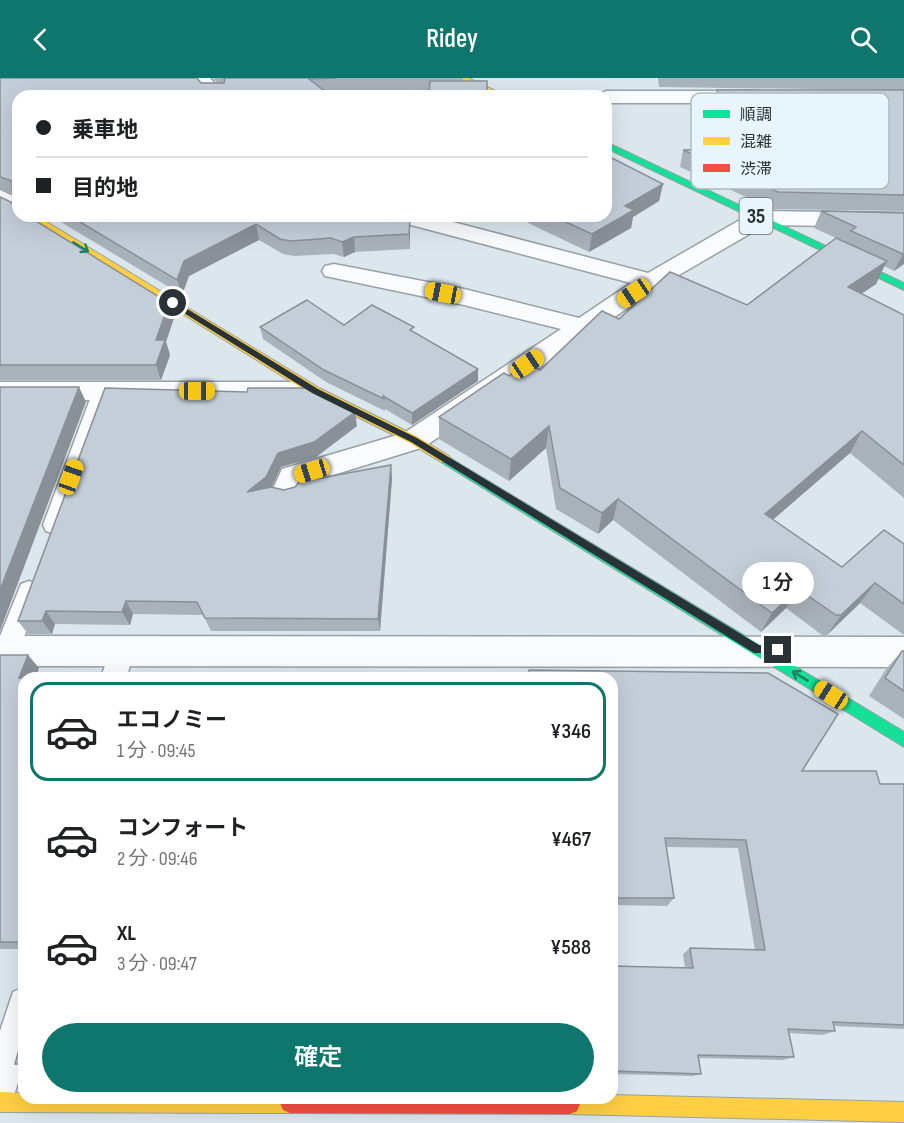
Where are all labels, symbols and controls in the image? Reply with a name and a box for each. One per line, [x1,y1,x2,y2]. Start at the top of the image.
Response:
icon: back [24,23,57,56]
text: Ridey [426,23,478,55]
icon: search [847,23,880,56]
legend [691,93,889,189]
text: 順調 [740,106,772,125]
text: 乗車地 [72,117,138,144]
text: 混雑 [740,133,772,152]
text: 渋滞 [740,160,772,179]
text: 目的地 [72,175,138,202]
road number: 35 [740,198,772,234]
one-way arrow [72,241,89,253]
car [614,275,654,311]
car [424,281,462,305]
route start [159,289,186,316]
car [507,346,547,382]
car [179,382,215,400]
car [56,457,86,497]
car [292,457,332,485]
callout: 1 分 [742,563,814,605]
text: 1 分 [763,571,793,595]
route end [764,636,791,663]
one-way arrow [792,670,809,682]
car [811,678,851,712]
icon: car [45,705,99,759]
text: エコノミー [117,707,227,734]
text: ¥346 [550,718,591,745]
text: 1 分 · 09:45 [117,739,196,763]
icon: car [45,813,99,867]
text: コンフォート [117,815,248,842]
text: ¥467 [551,826,591,853]
text: 2 分 · 09:46 [117,847,197,871]
text: XL [117,920,136,947]
icon: car [45,921,99,975]
text: ¥588 [550,934,591,961]
text: 3 分 · 09:47 [117,952,197,976]
button: 確定 [42,1023,594,1092]

